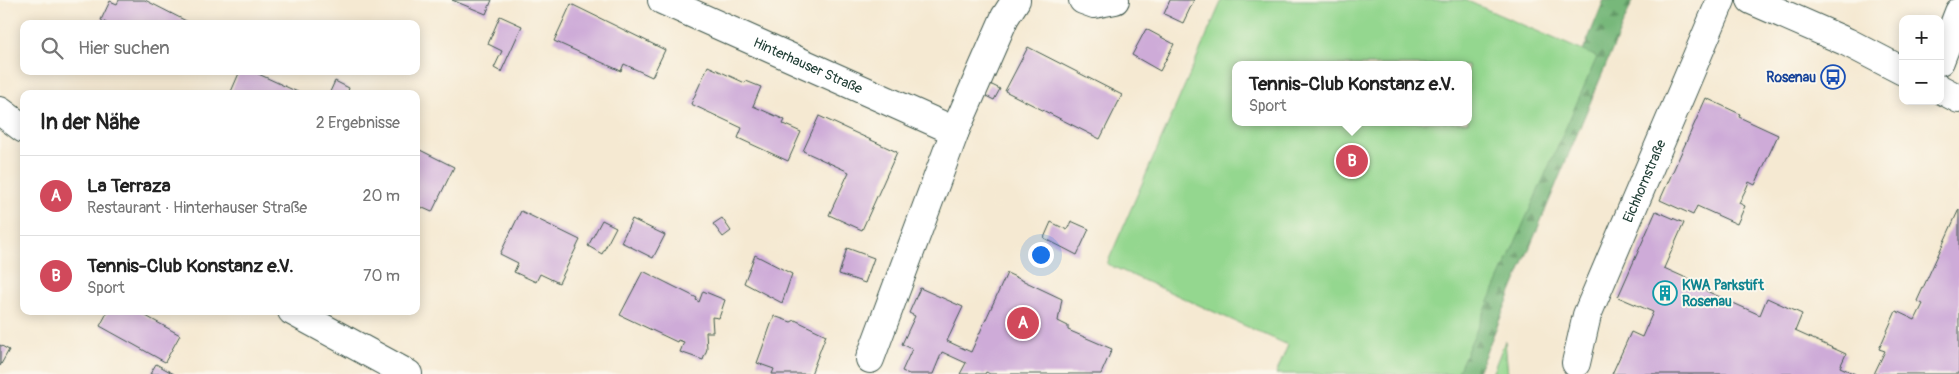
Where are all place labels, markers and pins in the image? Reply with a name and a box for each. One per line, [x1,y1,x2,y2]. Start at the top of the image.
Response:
bus stop icon: Rosenau [1820,64,1846,90]
place label: Rosenau [1766,69,1816,86]
pin: B [1336,142,1368,180]
place label: KWA Parkstift Rosenau [1682,277,1764,310]
building icon: KWA Parkstift Rosenau [1652,280,1678,306]
pin: A [1007,304,1039,342]

